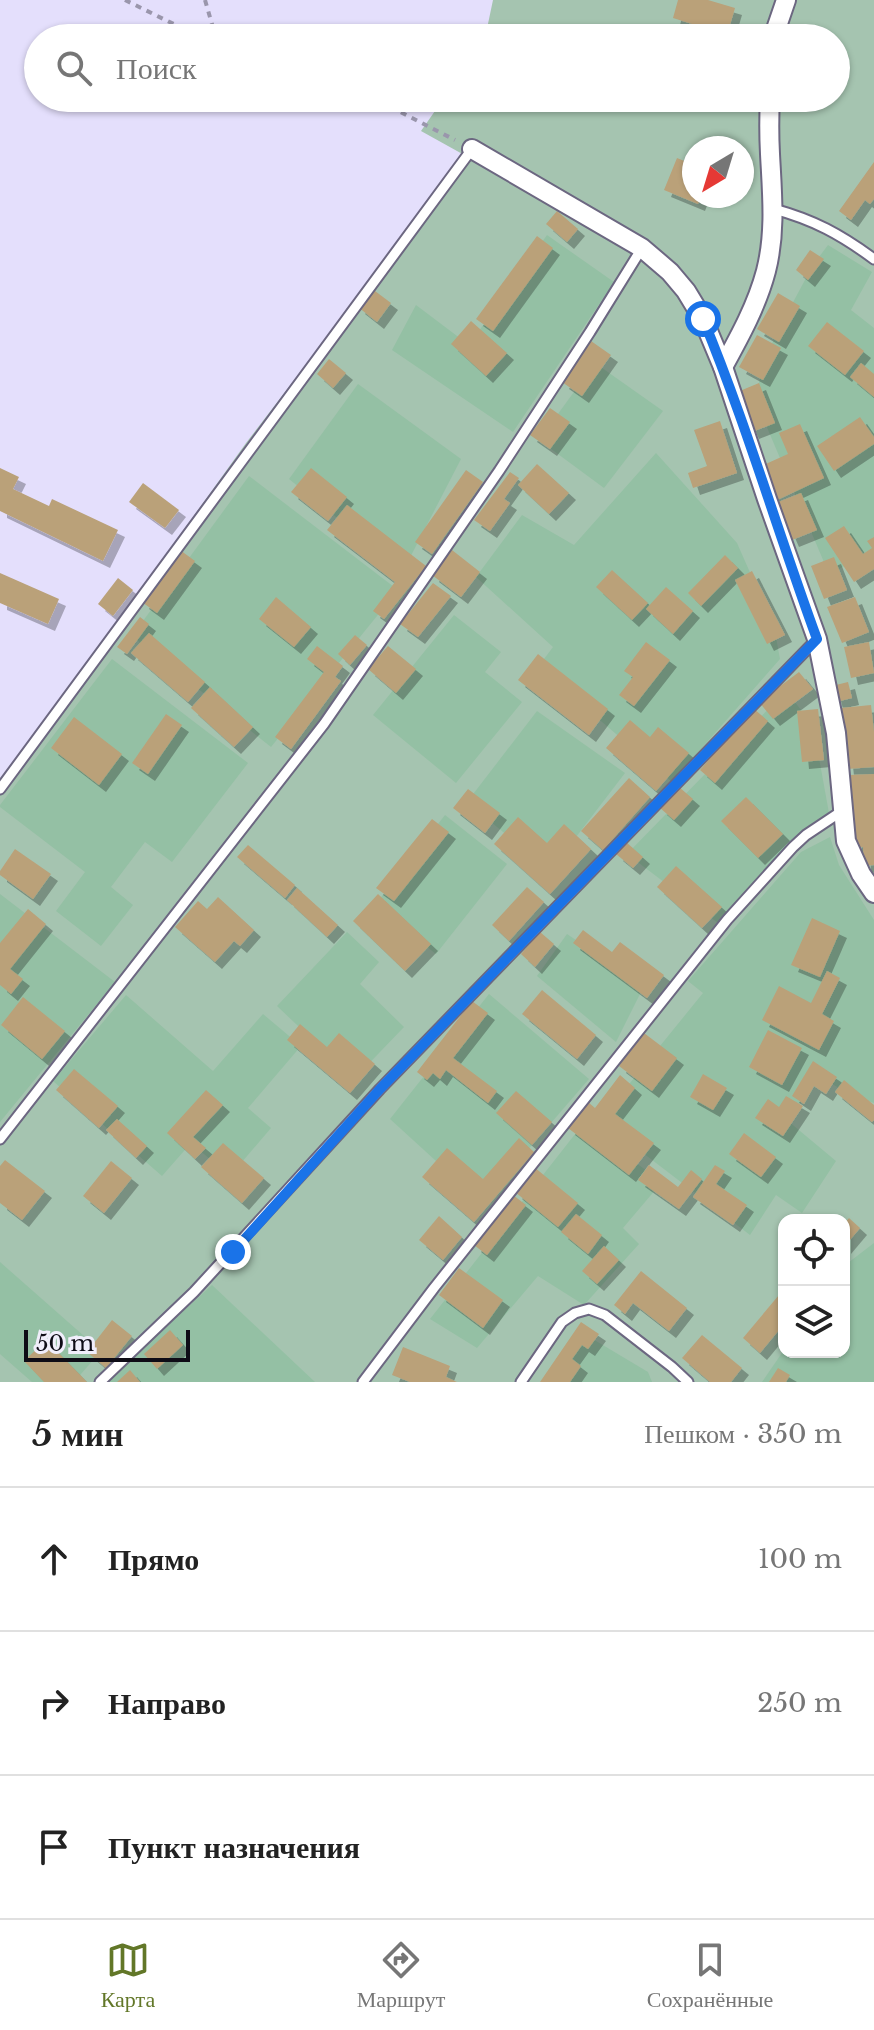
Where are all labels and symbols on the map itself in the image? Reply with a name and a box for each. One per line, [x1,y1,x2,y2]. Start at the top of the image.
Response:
north arrow [682,136,754,208]
route start [685,301,721,337]
route end [215,1234,251,1270]
scale bar [24,1326,190,1362]

